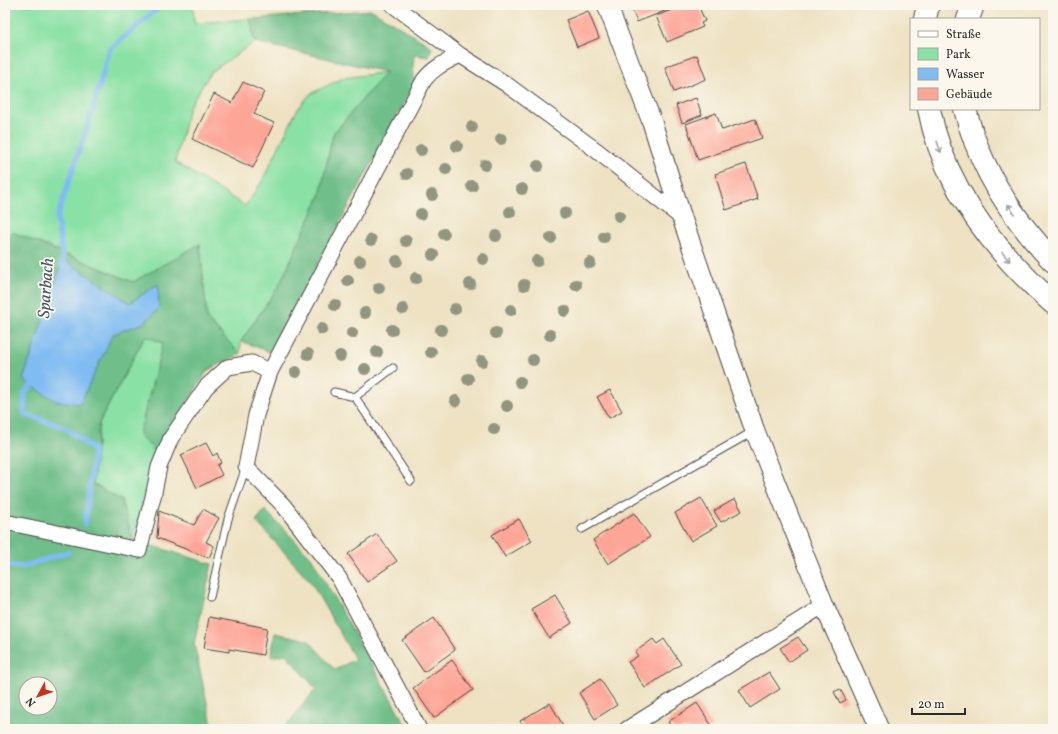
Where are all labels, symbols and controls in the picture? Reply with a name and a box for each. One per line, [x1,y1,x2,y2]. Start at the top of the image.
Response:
legend [910,18,1040,110]
text: Straße [946,27,981,43]
text: Park [946,47,971,63]
text: Wasser [946,67,984,83]
text: Gebäude [946,87,993,103]
one-way arrow [936,140,943,153]
one-way arrow [1007,204,1015,215]
one-way arrow [1002,252,1011,262]
water label: Sparbach [33,257,60,319]
north arrow [18,676,58,716]
scale bar [912,690,965,716]
text: N [23,694,40,709]
text: 20 m [918,697,945,713]

